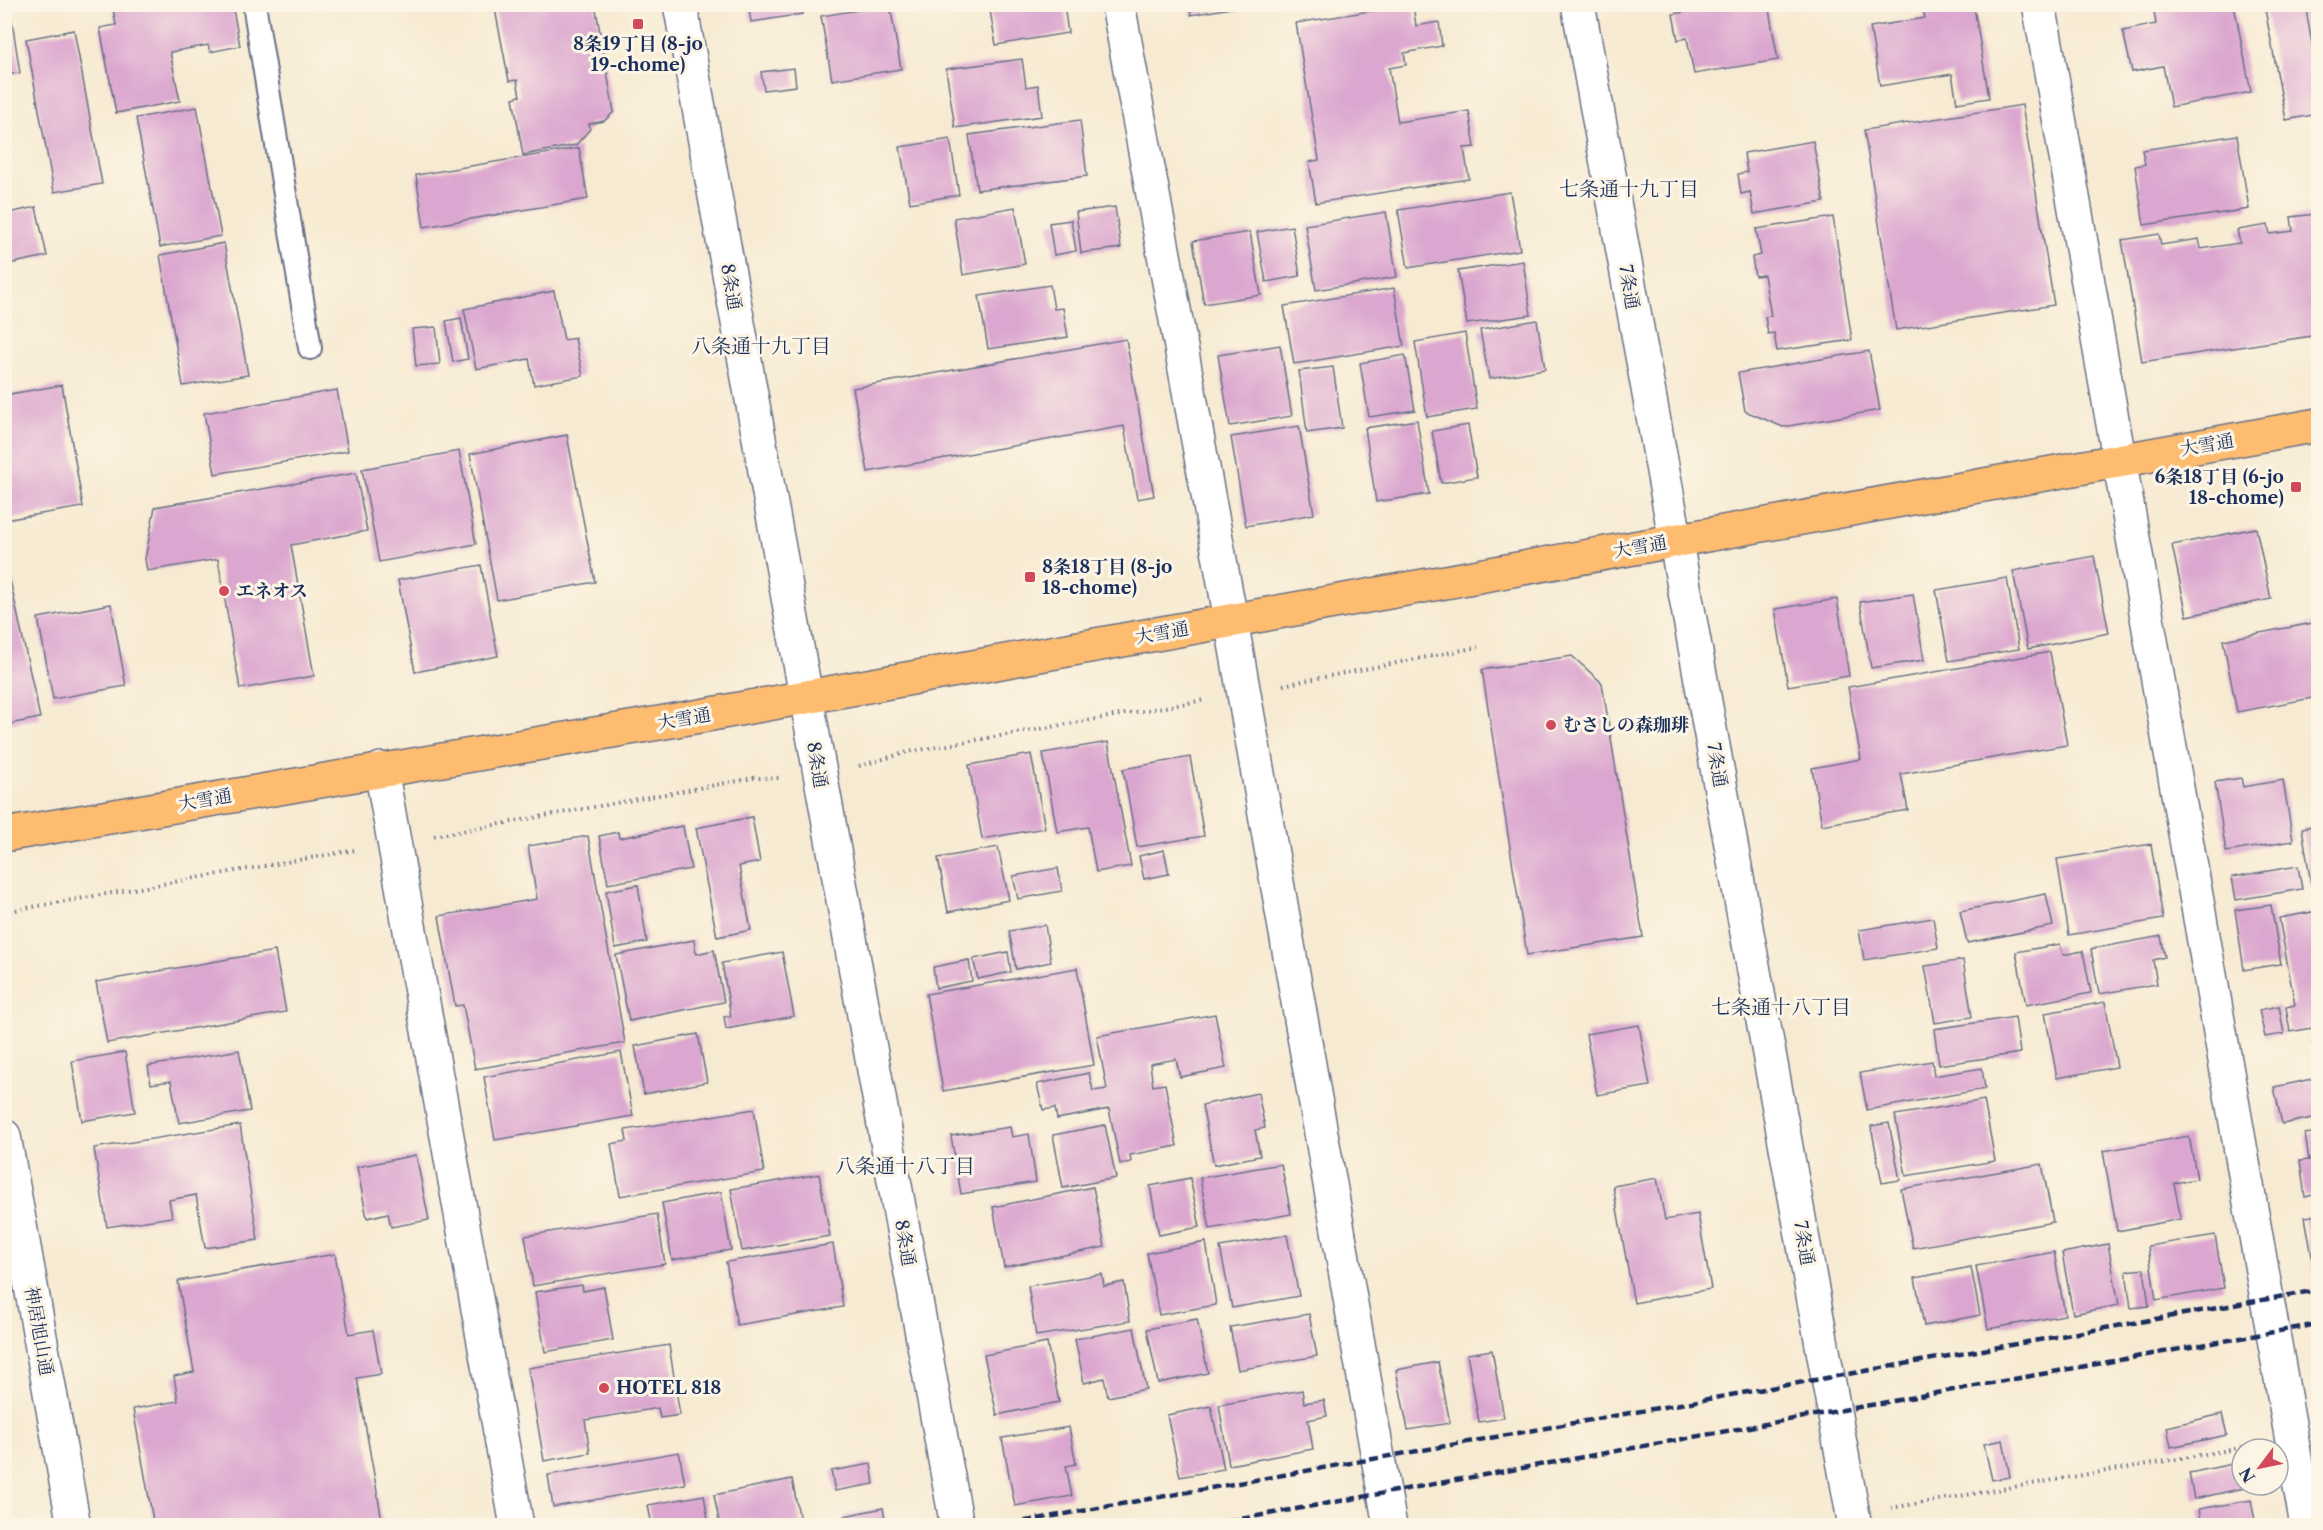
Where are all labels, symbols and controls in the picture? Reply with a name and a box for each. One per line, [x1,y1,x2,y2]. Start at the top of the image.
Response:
marker: 8条19丁目 (8-jo 19-chome) [631,17,645,31]
place label: 8条19丁目 (8-jo 19-chome) [573,33,703,76]
district label: 七条通十九丁目 [1559,177,1699,201]
street label: 8条通 [716,262,746,312]
street label: 7条通 [1614,263,1644,311]
district label: 八条通十九丁目 [691,334,831,358]
street label: 大雪通 [2179,429,2235,461]
place label: 6条18丁目 (6-jo 18-chome) [2154,466,2284,509]
marker: 6条18丁目 (6-jo 18-chome) [2289,480,2303,494]
street label: 大雪通 [1612,531,1668,563]
place label: 8条18丁目 (8-jo 18-chome) [1042,556,1172,599]
marker: 8条18丁目 (8-jo 18-chome) [1023,570,1037,584]
place label: エネオス [236,580,308,602]
marker: エネオス [217,584,231,598]
street label: 大雪通 [1134,617,1190,649]
street label: 大雪通 [656,703,712,735]
place label: むさしの森珈琲 [1563,714,1689,736]
marker: むさしの森珈琲 [1544,718,1558,732]
street label: 8条通 [802,740,832,790]
street label: 7条通 [1702,741,1732,789]
street label: 大雪通 [177,784,233,816]
district label: 七条通十八丁目 [1711,995,1851,1019]
district label: 八条通十八丁目 [835,1154,975,1178]
street label: 8条通 [890,1218,920,1268]
street label: 7条通 [1789,1219,1819,1267]
street label: 神居旭山通 [20,1285,58,1377]
place label: HOTEL 818 [616,1377,721,1399]
marker: HOTEL 818 [597,1381,611,1395]
north arrow [2230,1437,2290,1497]
text: N [2235,1464,2259,1486]

